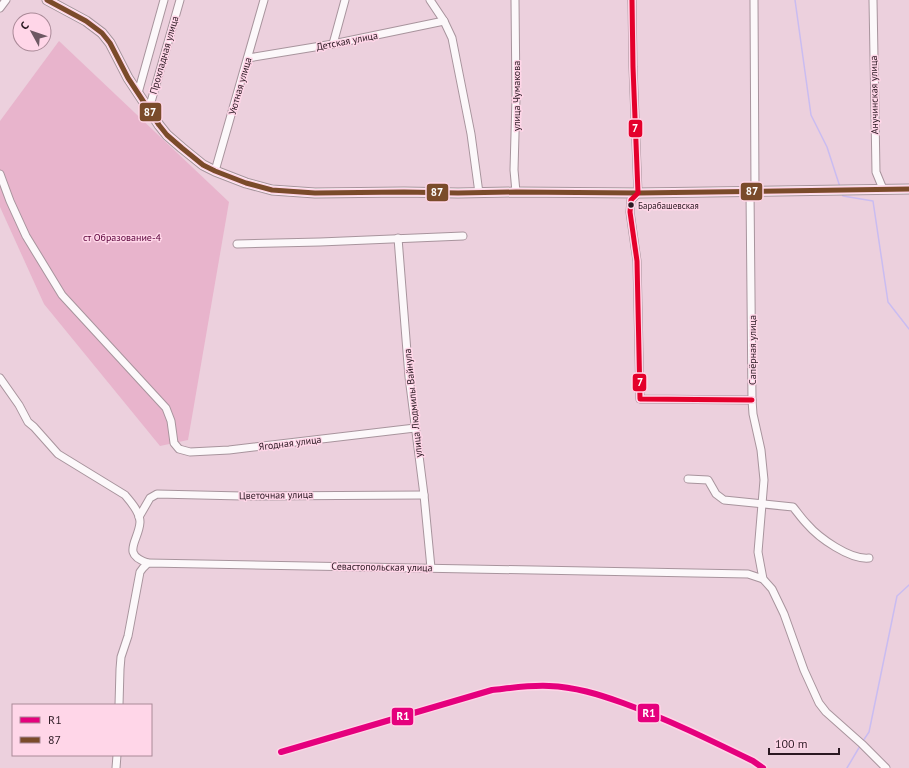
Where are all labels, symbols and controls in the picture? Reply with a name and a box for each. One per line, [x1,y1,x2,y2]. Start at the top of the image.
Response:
north arrow [12,12,52,52]
street label: Прохладная улица [147,14,181,96]
text: С [17,19,32,32]
street label: Детская улица [315,29,379,53]
street label: Анучинская улица [867,55,881,135]
street label: Уютная улица [226,56,254,116]
street label: улица Чумакова [510,61,523,131]
line badge: 87 [139,102,162,122]
text: 87 [144,105,156,119]
line badge: 7 [628,119,643,138]
text: 7 [632,121,638,135]
line badge: 87 [740,182,763,201]
line badge: 87 [426,183,449,202]
text: 87 [746,184,758,198]
text: 87 [431,185,443,199]
marker: Барабашевская [626,200,636,210]
place label: Барабашевская [638,200,699,211]
park label: ст Образование-4 [83,231,162,244]
street label: Сапёрная улица [746,315,759,385]
street label: улица Людмилы Вайнула [401,348,425,458]
line badge: 7 [632,373,647,392]
text: 7 [637,375,643,389]
street label: Ягодная улица [258,433,322,453]
street label: Цветочная улица [239,488,313,502]
street label: Севастопольская улица [331,560,433,574]
line badge: R1 [637,703,660,723]
legend [12,704,152,756]
text: R1 [643,706,655,720]
line badge: R1 [391,707,414,726]
text: R1 [397,709,409,723]
text: R1 [48,712,62,727]
scale bar [769,730,839,756]
text: 87 [48,732,61,747]
text: 100 m [775,736,808,751]

